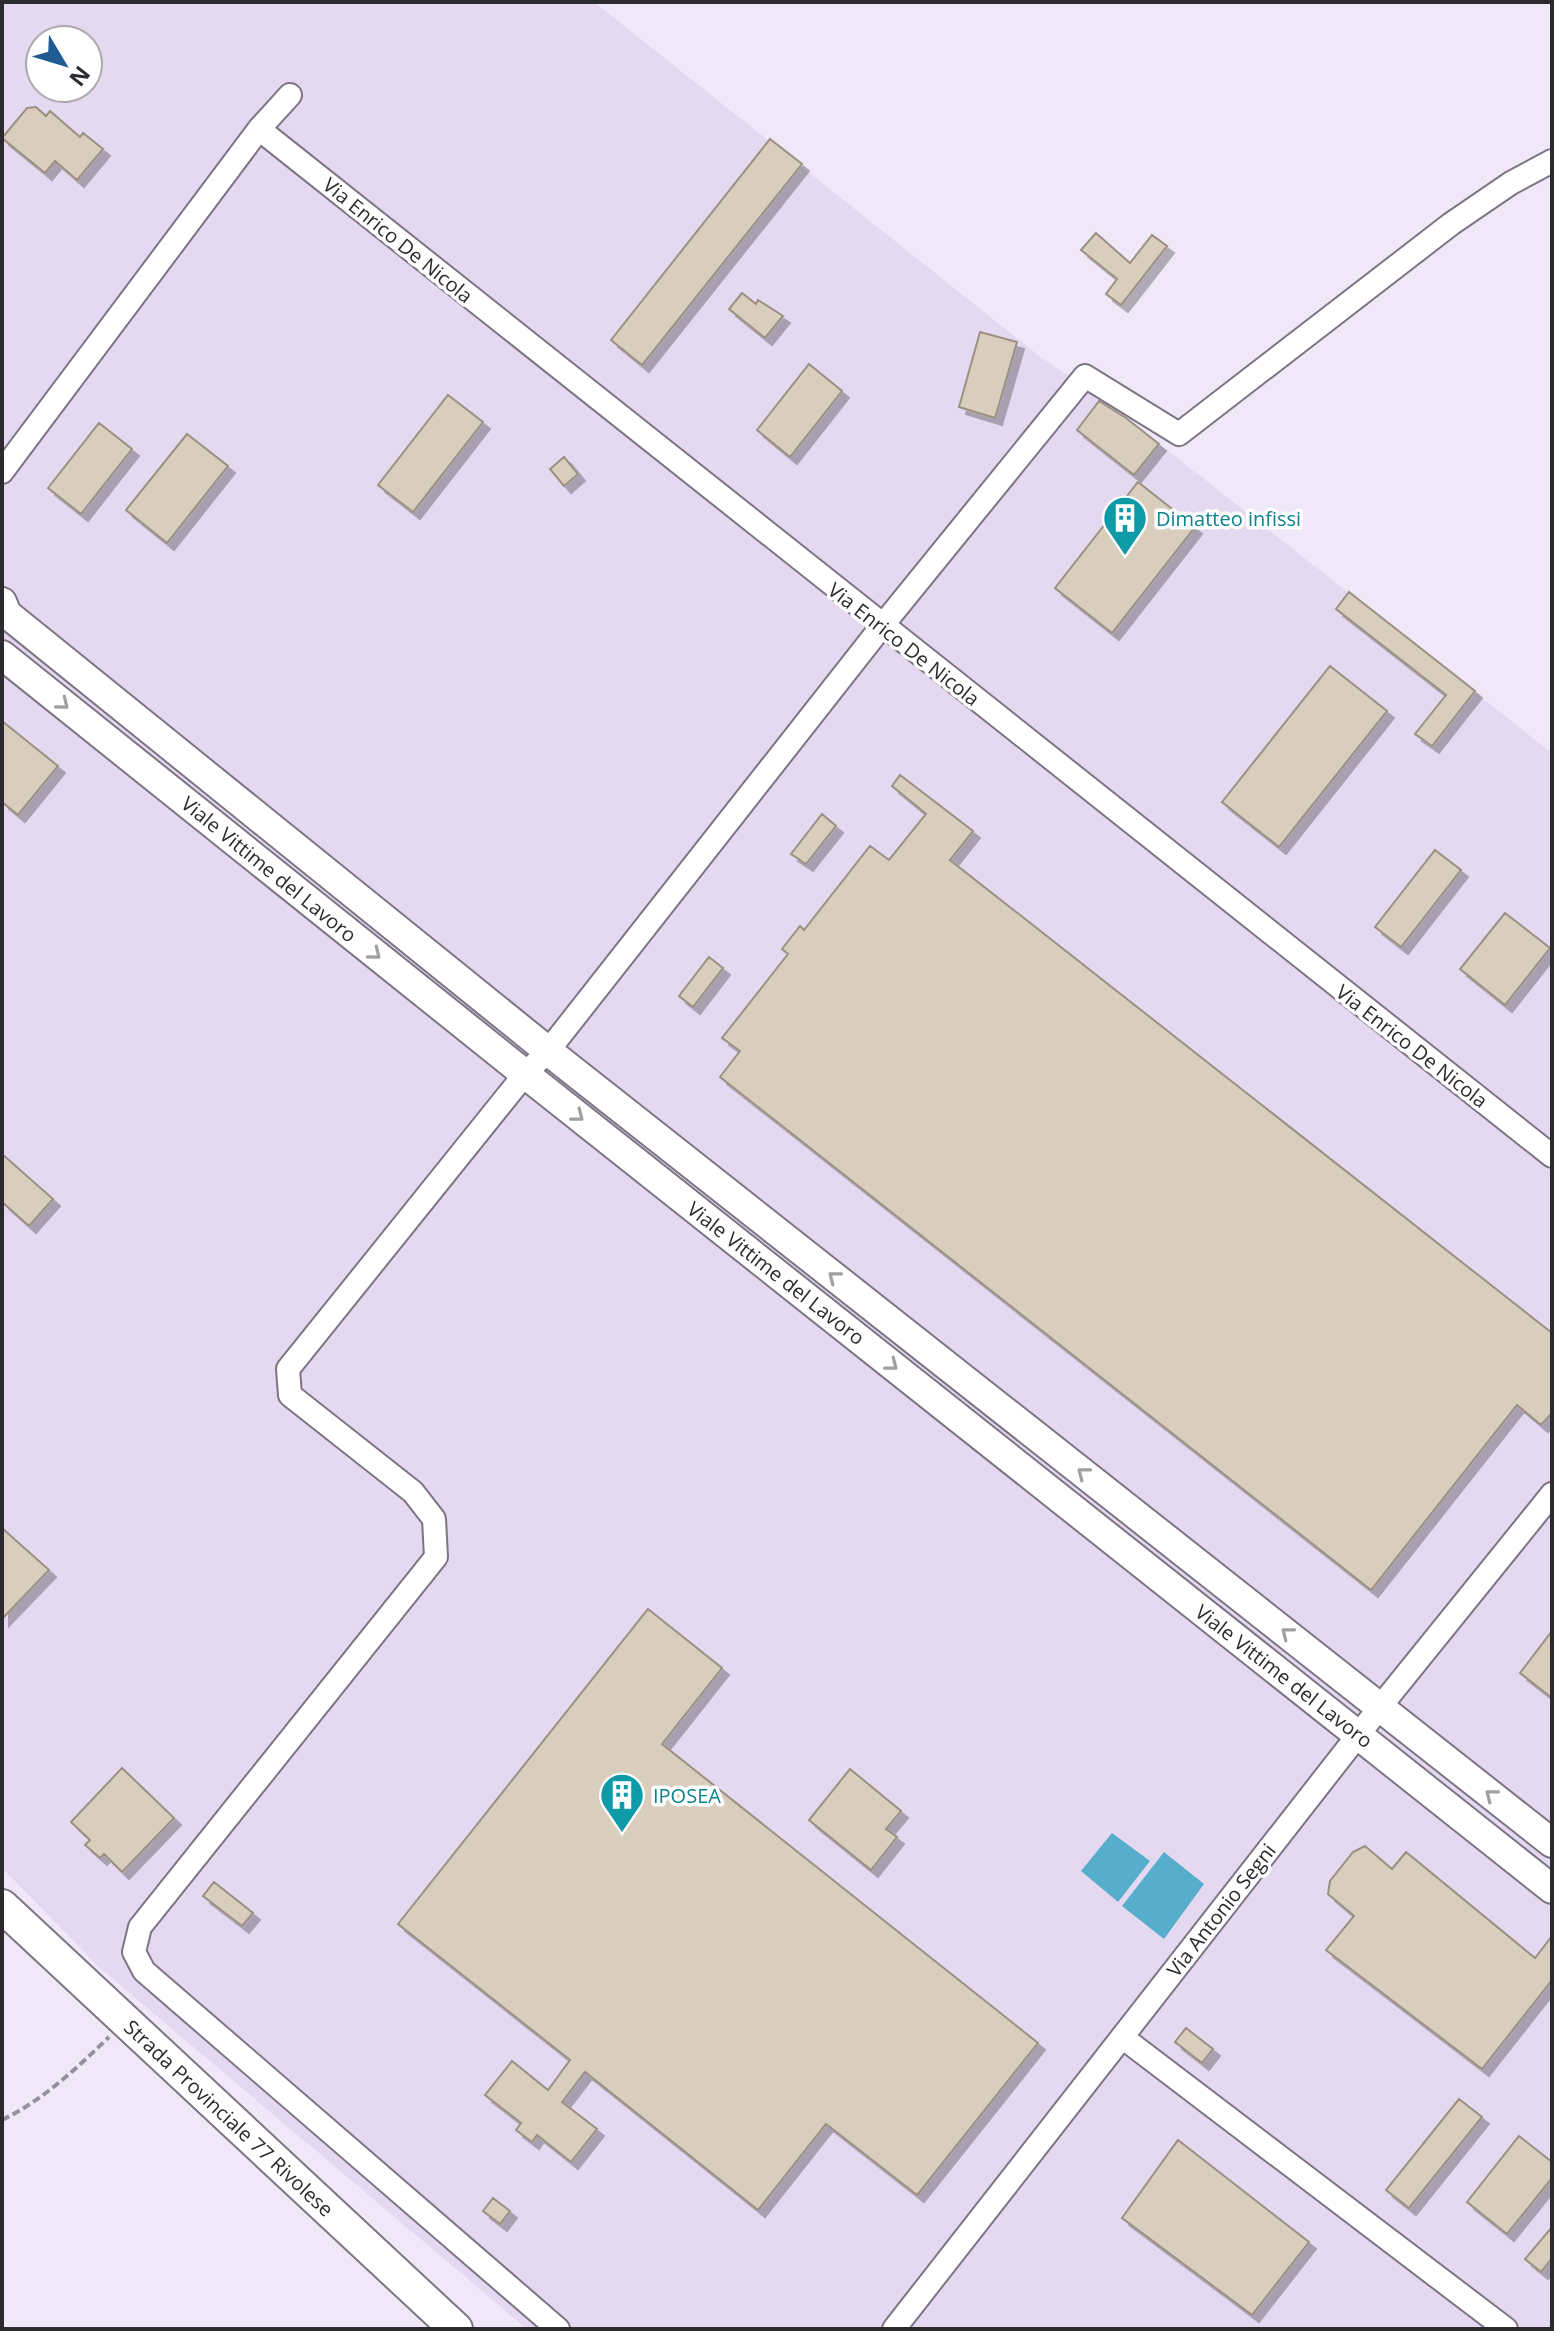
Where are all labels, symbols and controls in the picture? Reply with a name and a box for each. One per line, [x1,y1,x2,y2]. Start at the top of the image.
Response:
north arrow [24,24,104,104]
text: N [63,61,98,93]
street label: Via Enrico De Nicola [317,171,479,309]
building icon: Dimatteo infissi [1101,494,1149,557]
place label: Dimatteo infissi [1156,505,1301,532]
street label: Via Enrico De Nicola [823,576,985,712]
one-way arrow [54,694,68,709]
street label: Viale Vittime del Lavoro [176,790,362,948]
one-way arrow [366,944,380,959]
street label: Via Enrico De Nicola [1331,978,1493,1114]
one-way arrow [569,1107,584,1121]
street label: Viale Vittime del Lavoro [682,1195,870,1351]
one-way arrow [829,1272,843,1287]
one-way arrow [883,1355,897,1370]
one-way arrow [1077,1468,1092,1482]
street label: Viale Vittime del Lavoro [1190,1598,1378,1754]
one-way arrow [1281,1629,1296,1643]
building icon: IPOSEA [598,1771,646,1834]
place label: IPOSEA [653,1782,721,1809]
one-way arrow [1485,1790,1500,1804]
street label: Via Antonio Segni [1160,1838,1282,1982]
street label: Strada Provinciale 77 Rivolese [118,2014,340,2222]

